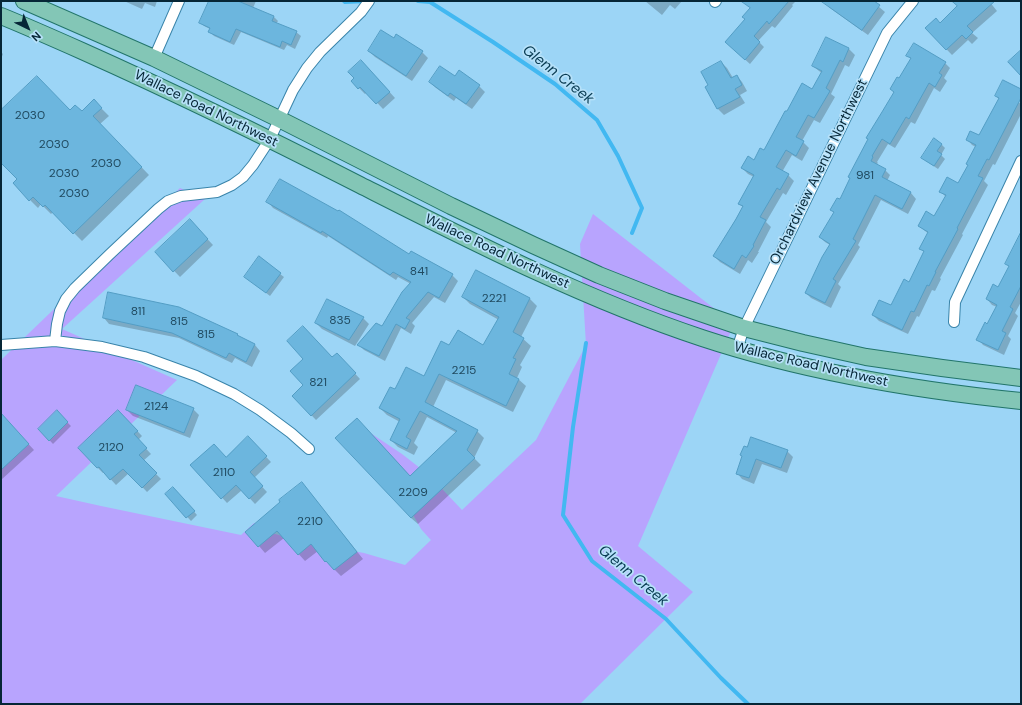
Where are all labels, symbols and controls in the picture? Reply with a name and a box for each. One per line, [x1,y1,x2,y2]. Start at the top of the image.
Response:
north arrow [8,8,48,48]
text: N [28,29,44,45]
water label: Glenn Creek [519,42,597,108]
street label: Wallace Road Northwest [131,67,281,151]
street label: Orchardview Avenue Northwest [767,76,871,268]
house number: 2030 [15,109,45,123]
house number: 2030 [39,138,69,152]
house number: 2030 [91,157,121,171]
house number: 2030 [49,167,79,181]
house number: 981 [856,169,874,183]
house number: 2030 [59,187,89,201]
street label: Wallace Road Northwest [422,211,572,293]
house number: 841 [410,265,428,279]
house number: 2221 [482,292,506,306]
house number: 811 [131,305,145,319]
house number: 835 [329,314,351,328]
house number: 815 [170,315,188,329]
house number: 815 [197,328,215,342]
street label: Wallace Road Northwest [732,339,890,391]
house number: 2215 [452,364,476,378]
house number: 821 [309,376,327,390]
house number: 2124 [144,400,168,414]
house number: 2120 [98,441,124,455]
house number: 2110 [213,466,235,480]
house number: 2209 [398,486,428,500]
house number: 2210 [297,515,323,529]
water label: Glenn Creek [594,542,672,610]

